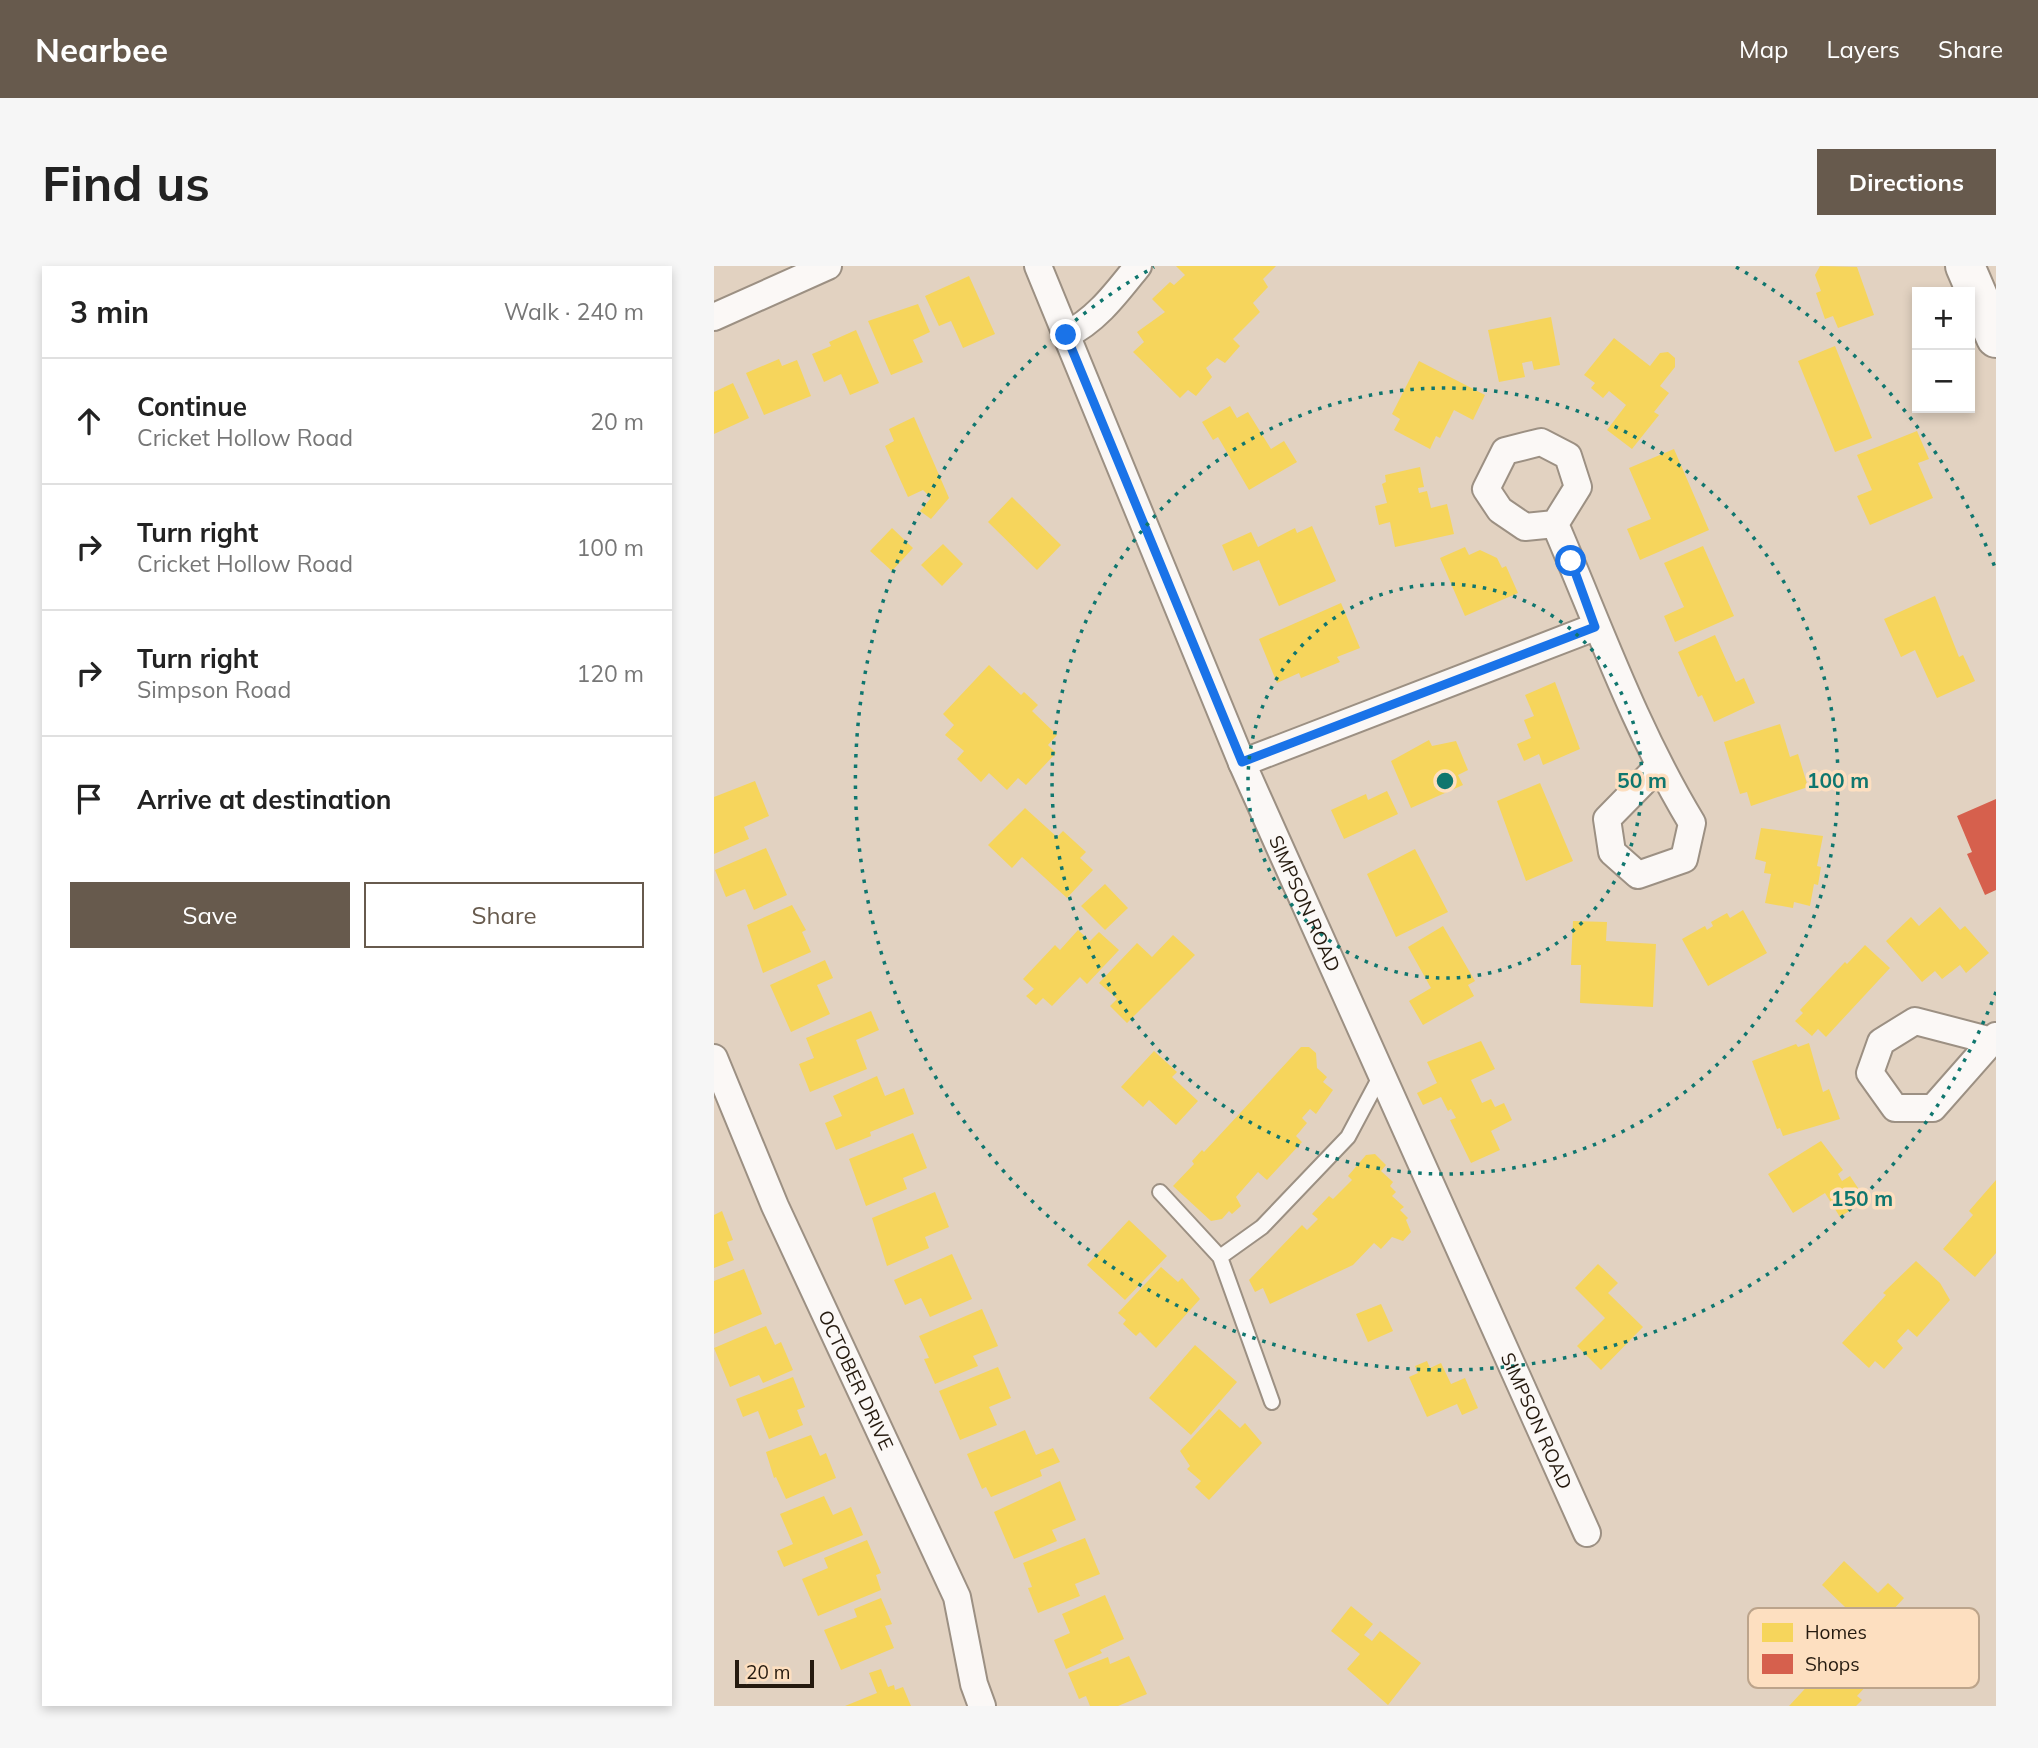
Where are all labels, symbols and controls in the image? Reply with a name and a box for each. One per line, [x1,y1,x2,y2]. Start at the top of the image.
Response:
text: Nearbee [35,29,168,70]
text: Map [1739,34,1788,64]
text: Layers [1826,34,1900,64]
text: Share [1938,34,2003,64]
button: Directions [1817,149,1996,215]
text: Find us [42,152,210,213]
map controls [1912,287,1975,413]
button: + [1912,287,1975,350]
text: 3 min [70,293,149,331]
text: Walk · 240 m [504,297,644,326]
route end [1050,319,1081,350]
button: − [1912,350,1975,413]
text: Continue [137,390,247,423]
icon: ahead [70,402,108,440]
text: 20 m [590,407,644,436]
text: Cricket Hollow Road [137,423,353,452]
text: Turn right [137,516,258,549]
icon: right [70,528,108,566]
text: 100 m [576,533,644,562]
route start [1555,545,1586,576]
text: Cricket Hollow Road [137,549,353,578]
text: Turn right [137,642,258,675]
icon: right [70,654,108,692]
text: 120 m [576,659,644,688]
text: Simpson Road [137,675,291,704]
text: 50 m [1617,767,1667,793]
text: 100 m [1807,767,1869,793]
centre of rings [1433,769,1457,793]
icon: arrive [70,780,108,818]
text: Arrive at destination [137,783,392,816]
street label: SIMPSON ROAD [1264,831,1346,975]
button: Save [70,882,350,948]
button: Share [364,882,644,948]
text: 150 m [1831,1185,1893,1211]
street label: OCTOBER DRIVE [813,1306,899,1454]
street label: SIMPSON ROAD [1496,1349,1578,1493]
legend [1748,1608,1979,1688]
text: Homes [1805,1620,1867,1644]
text: Shops [1805,1652,1860,1676]
scale bar [735,1657,814,1689]
text: 20 m [746,1660,790,1684]

